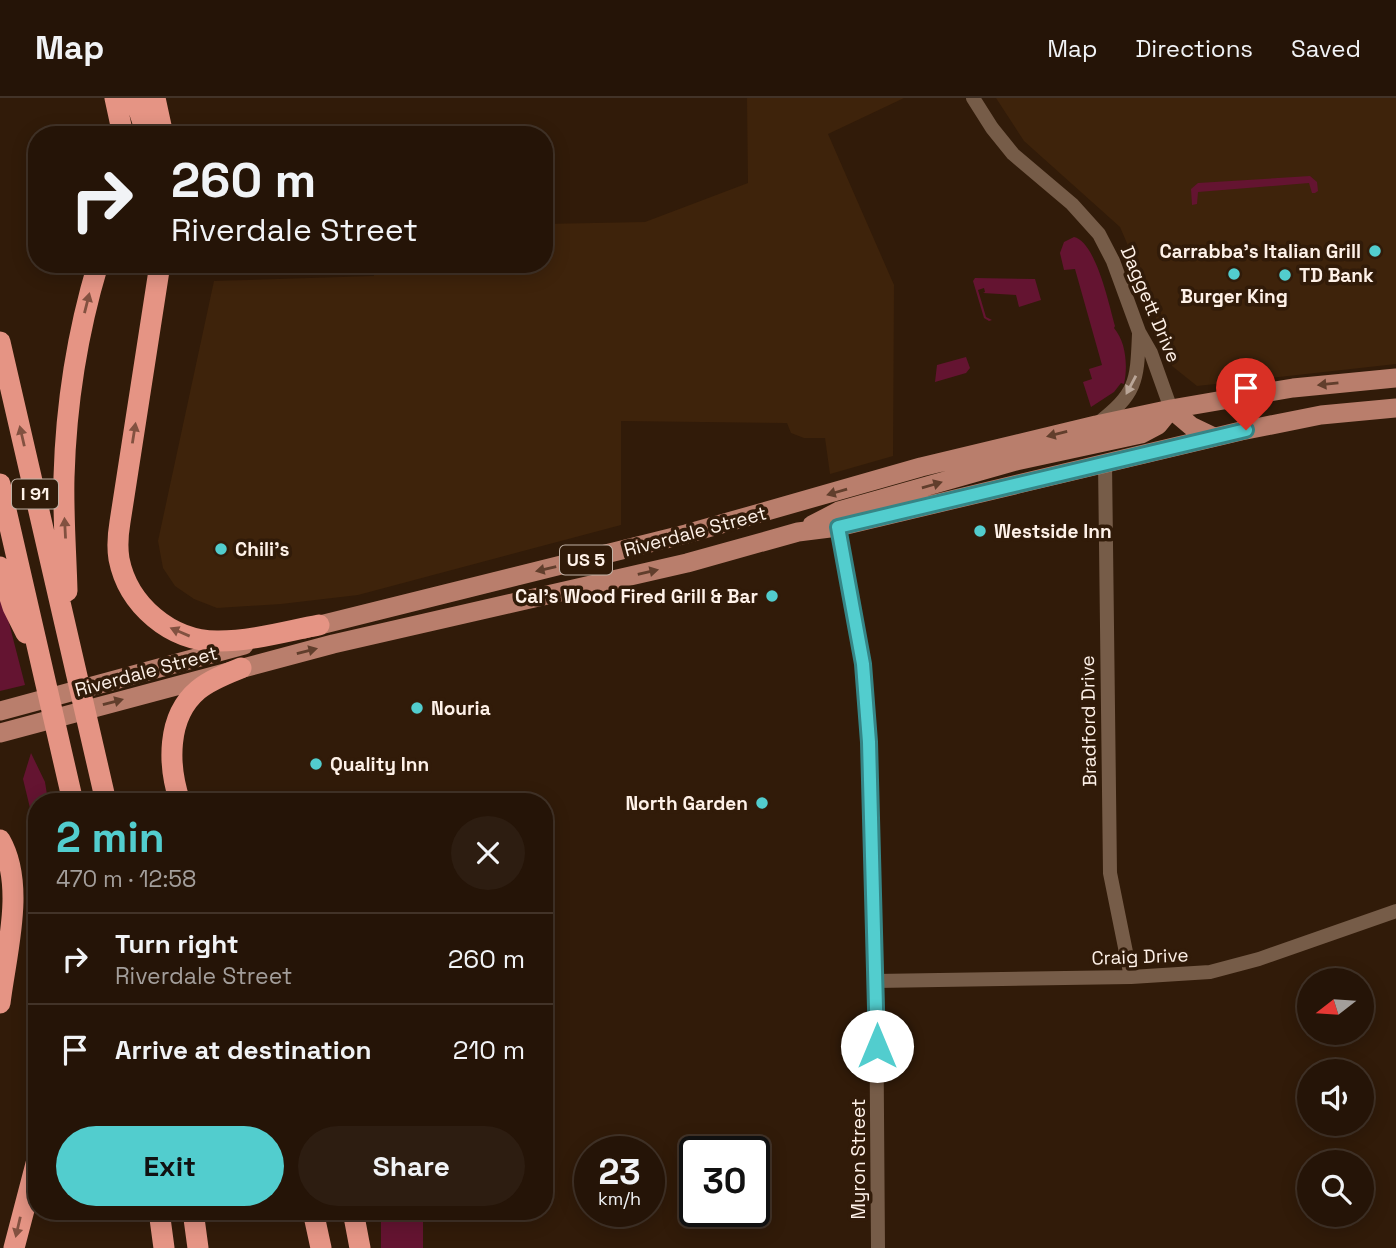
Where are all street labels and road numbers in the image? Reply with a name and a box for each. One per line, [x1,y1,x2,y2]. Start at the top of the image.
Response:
street label: Daggett Drive [1115,242,1186,366]
road number: I 91 [12,480,58,508]
street label: Riverdale Street [621,500,769,563]
road number: US 5 [560,546,612,574]
street label: Riverdale Street [72,640,220,703]
street label: Bradford Drive [1075,655,1102,787]
street label: Craig Drive [1091,942,1189,971]
street label: Myron Street [846,1098,871,1220]

